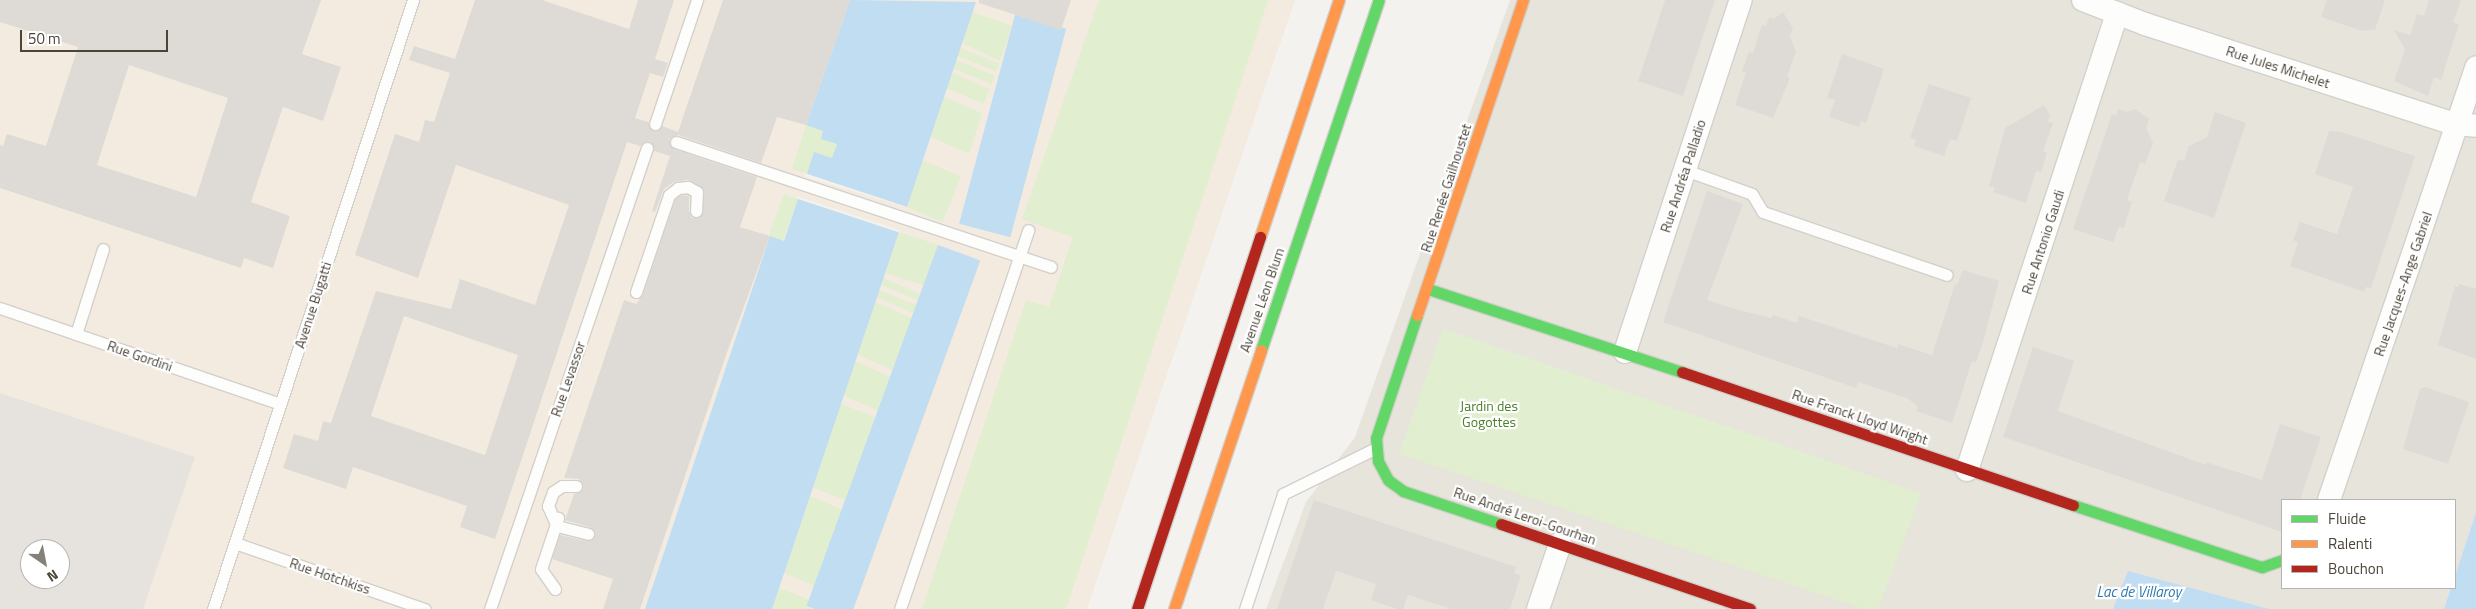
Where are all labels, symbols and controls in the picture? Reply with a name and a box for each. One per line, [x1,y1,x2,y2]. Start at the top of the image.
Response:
scale bar [22,20,170,52]
text: 50 m [28,27,61,50]
street label: Rue Jules Michelet [2224,42,2332,92]
street label: Rue Andréa Palladio [1657,117,1709,235]
street label: Rue Renée Gailhoustet [1417,122,1475,254]
street label: Rue Antonio Gaudi [2018,188,2068,296]
street label: Rue Jacques-Ange Gabriel [2370,209,2436,359]
street label: Avenue Léon Blum [1236,245,1288,355]
street label: Avenue Bugatti [291,260,335,350]
street label: Rue Gordini [105,337,175,375]
street label: Rue Levassor [547,339,589,419]
street label: Rue Franck Lloyd Wright [1790,386,1930,448]
park label: Jardin des Gogottes [1460,398,1518,431]
street label: Rue André Leroi-Gourhan [1452,484,1598,548]
legend [2281,499,2456,589]
text: Fluide [2328,507,2366,530]
text: Ralenti [2328,532,2372,555]
north arrow [20,539,70,589]
street label: Rue Hotchkiss [287,554,373,598]
text: Bouchon [2328,557,2384,580]
text: N [43,565,63,588]
water label: Lac de Villaroy [2097,583,2181,601]

